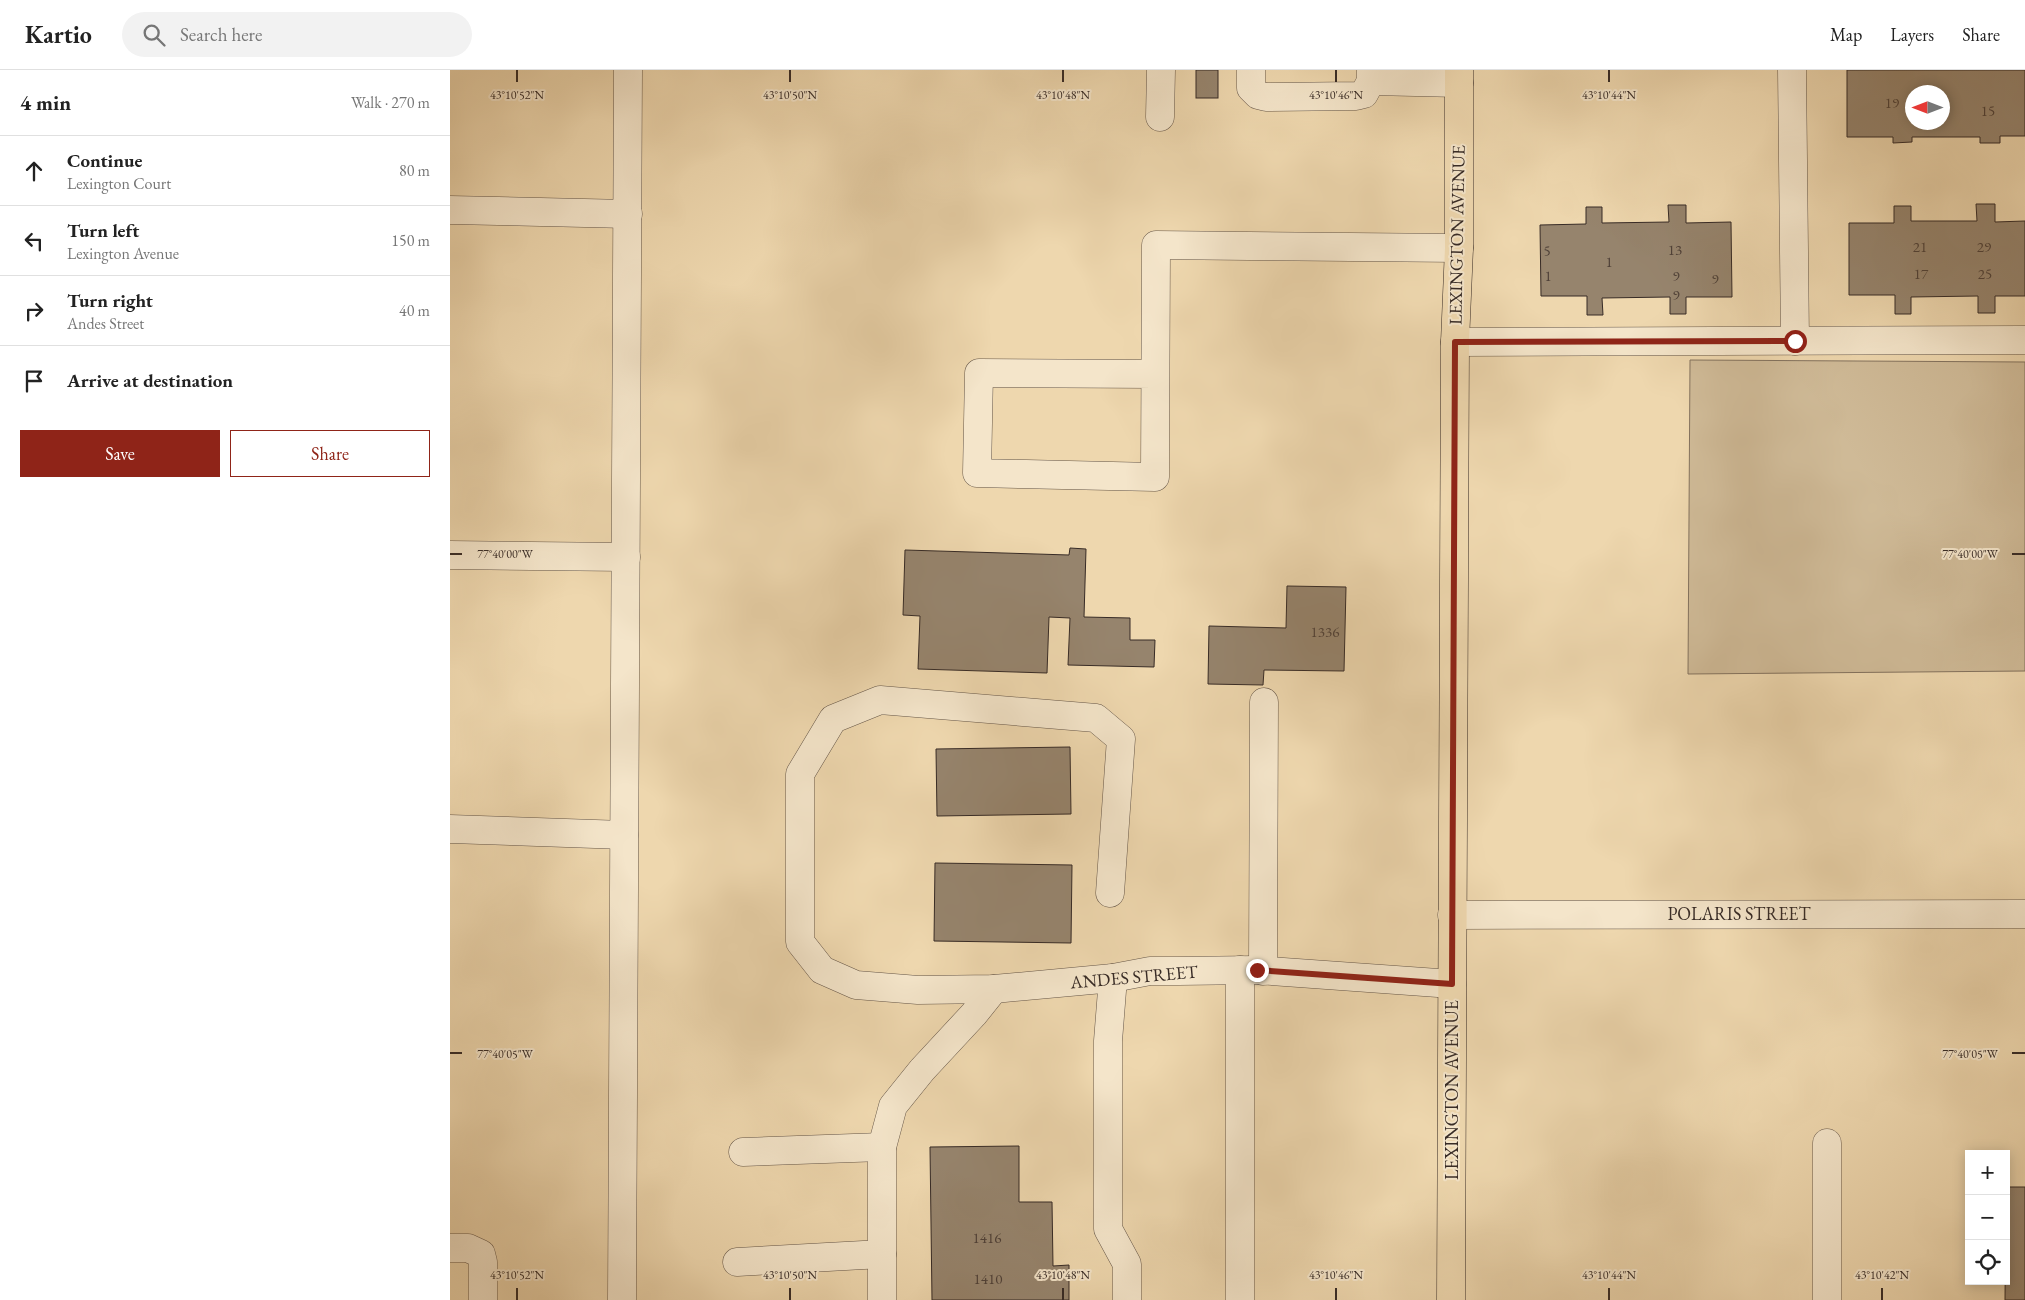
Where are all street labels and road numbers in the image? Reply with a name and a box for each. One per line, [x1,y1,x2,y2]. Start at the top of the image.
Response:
street label: LEXINGTON AVENUE [1443,145,1470,325]
street label: POLARIS STREET [1667,902,1812,925]
street label: ANDES STREET [1068,959,1200,994]
street label: LEXINGTON AVENUE [1440,1000,1463,1180]

